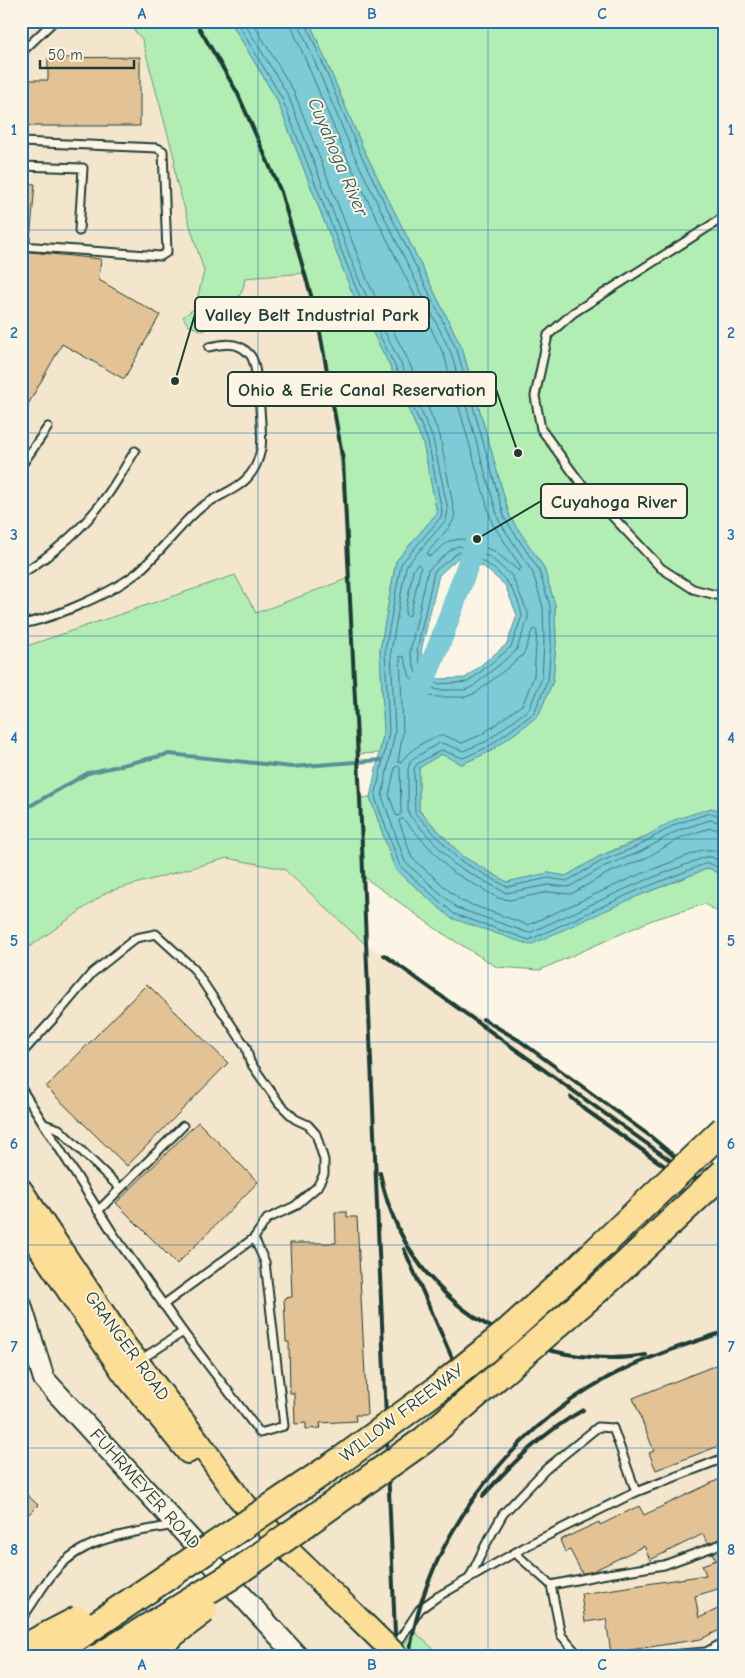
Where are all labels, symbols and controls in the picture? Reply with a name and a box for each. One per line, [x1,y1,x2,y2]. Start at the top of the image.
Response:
text: A [138,5,147,23]
text: B [367,5,377,23]
text: C [597,5,607,23]
scale bar [40,38,134,70]
text: 50 m [48,46,83,64]
water label: Cuyahoga River [303,94,373,221]
text: 1 [11,121,17,139]
text: 1 [728,121,734,139]
callout: Valley Belt Industrial Park [195,297,429,331]
text: Valley Belt Industrial Park [205,304,420,326]
text: 2 [10,324,18,342]
text: 2 [727,324,735,342]
callout: Ohio & Erie Canal Reservation [228,372,496,406]
text: Ohio & Erie Canal Reservation [238,379,486,401]
callout: Cuyahoga River [541,484,687,518]
text: Cuyahoga River [551,491,678,513]
text: 3 [10,526,18,544]
text: 3 [727,526,735,544]
text: 4 [10,729,18,747]
text: 4 [727,729,735,747]
text: 5 [10,932,18,950]
text: 5 [727,932,735,950]
text: 6 [10,1135,18,1153]
text: 6 [727,1135,735,1153]
street label: GRANGER ROAD [80,1287,174,1405]
text: 7 [10,1338,18,1356]
text: 7 [727,1338,735,1356]
street label: WILLOW FREEWAY [336,1359,469,1467]
street label: FUHRMEYER ROAD [85,1424,205,1554]
text: 8 [10,1541,18,1559]
text: 8 [727,1541,735,1559]
text: A [138,1656,147,1674]
text: B [367,1656,377,1674]
text: C [597,1656,607,1674]

